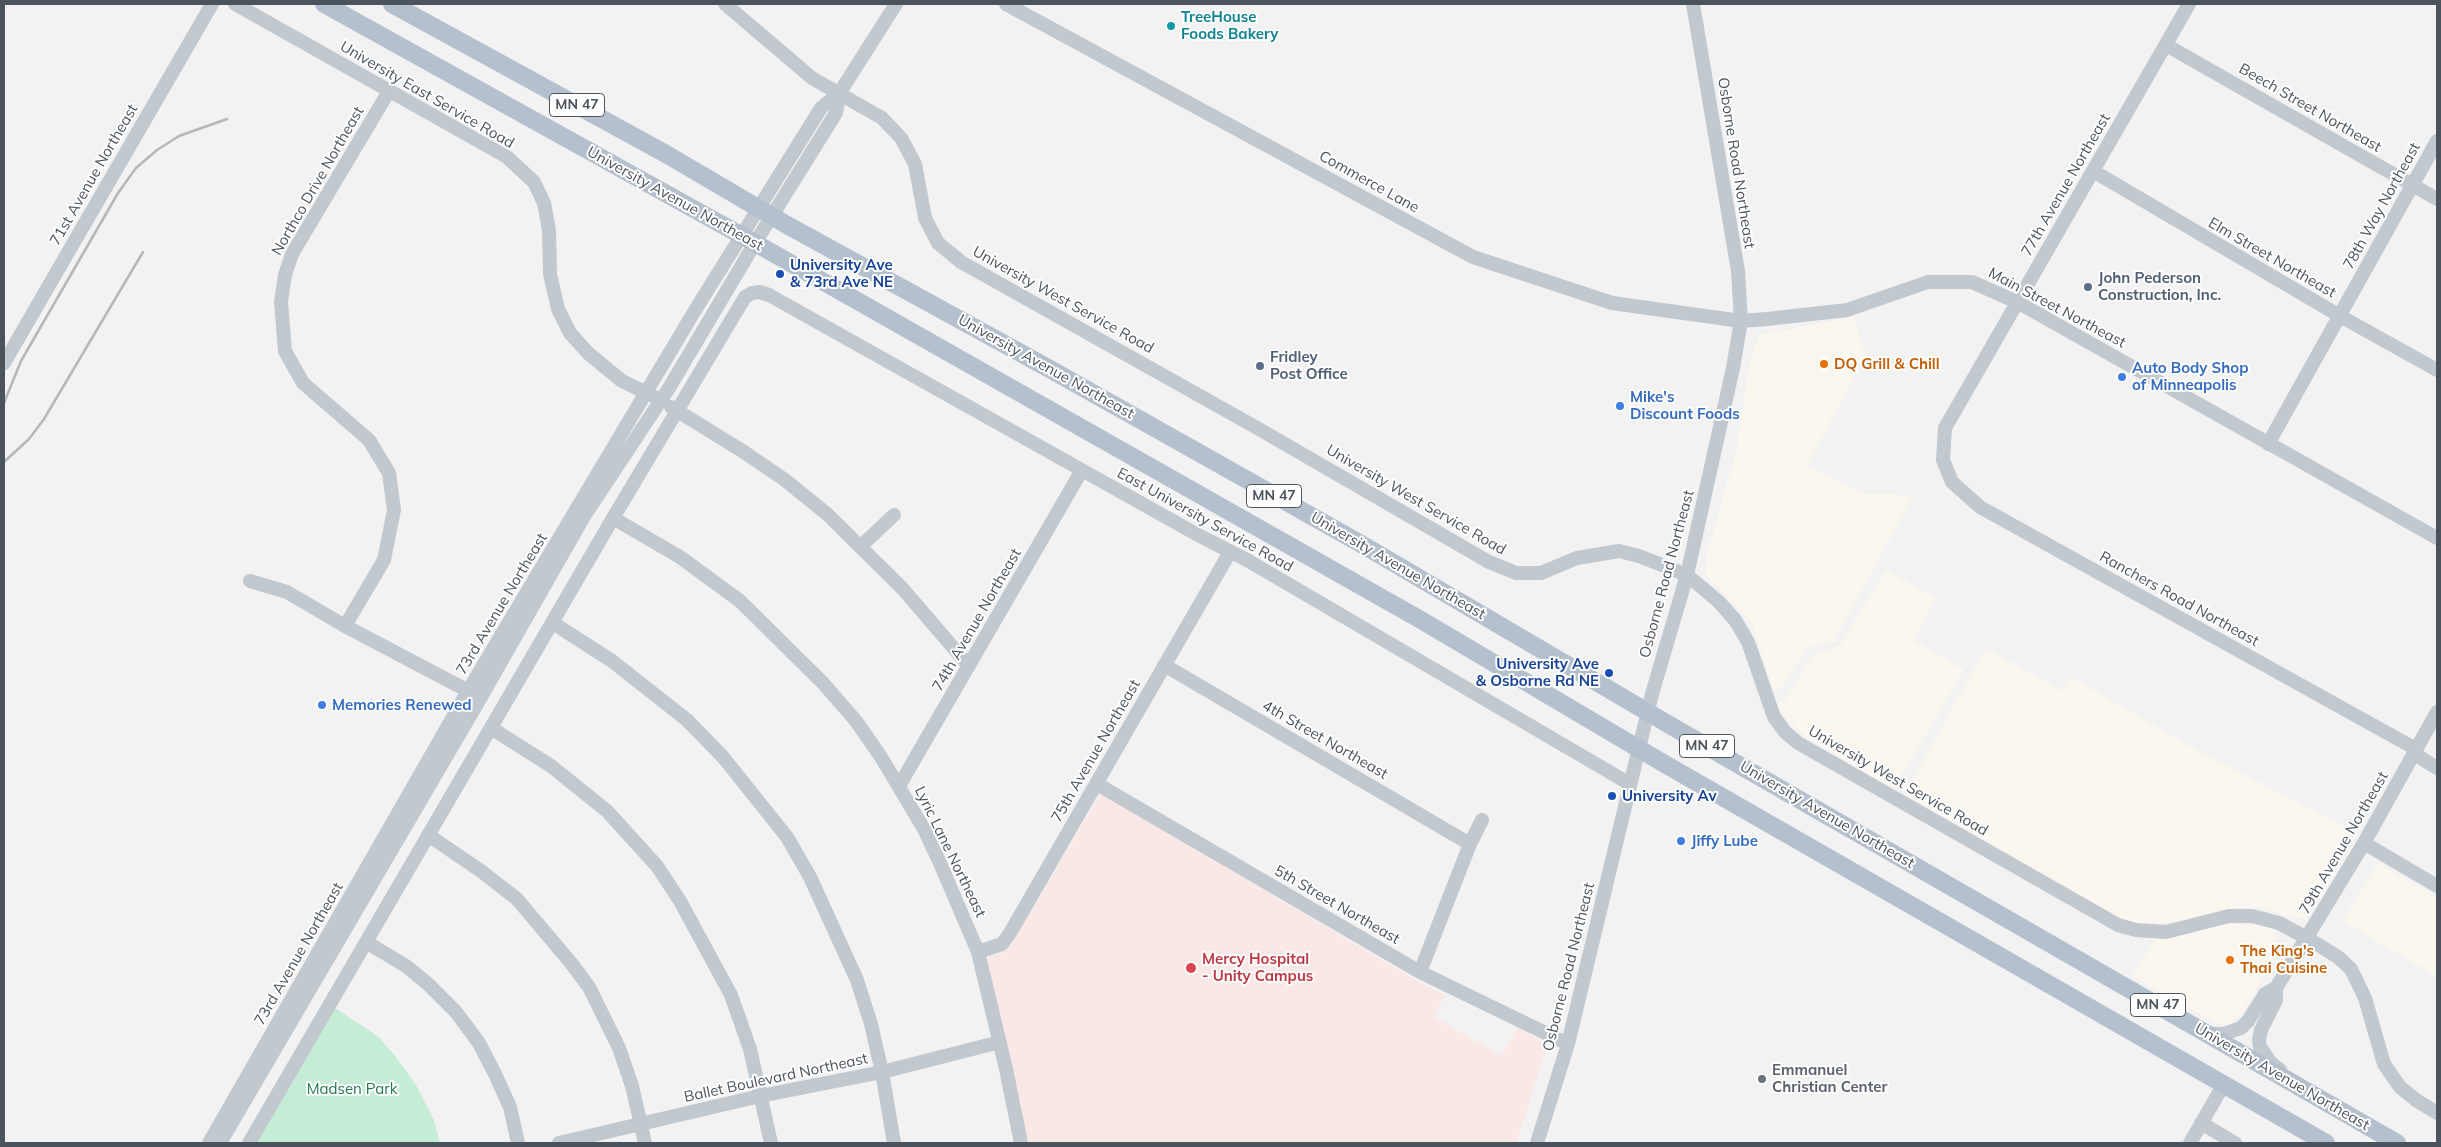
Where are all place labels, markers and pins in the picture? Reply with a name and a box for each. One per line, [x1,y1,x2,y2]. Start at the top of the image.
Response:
place label: TreeHouse Foods Bakery [1181,8,1278,43]
marker: TreeHouse Foods Bakery [1165,20,1177,32]
place label: University Ave & 73rd Ave NE [790,256,893,291]
marker: University Ave & 73rd Ave NE [774,268,786,280]
place label: John Pederson Construction, Inc. [2098,269,2221,304]
marker: John Pederson Construction, Inc. [2082,281,2094,293]
place label: Fridley Post Office [1270,348,1348,383]
place label: DQ Grill & Chill [1834,355,1940,373]
marker: DQ Grill & Chill [1818,358,1830,370]
place label: Auto Body Shop of Minneapolis [2132,359,2248,394]
marker: Fridley Post Office [1254,360,1266,372]
marker: Auto Body Shop of Minneapolis [2116,371,2128,383]
place label: Mike's Discount Foods [1630,388,1740,423]
marker: Mike's Discount Foods [1614,400,1626,412]
place label: University Ave & Osborne Rd NE [1476,655,1599,690]
marker: University Ave & Osborne Rd NE [1603,667,1615,679]
place label: Memories Renewed [332,696,472,714]
marker: Memories Renewed [316,699,328,711]
place label: University Av [1622,787,1717,805]
marker: University Av [1606,790,1618,802]
place label: Jiffy Lube [1691,832,1758,850]
marker: Jiffy Lube [1675,835,1687,847]
place label: The King's Thai Cuisine [2240,942,2327,977]
place label: Mercy Hospital - Unity Campus [1202,950,1313,985]
marker: The King's Thai Cuisine [2224,954,2236,966]
marker: Mercy Hospital - Unity Campus [1184,961,1198,975]
place label: Emmanuel Christian Center [1772,1061,1887,1096]
marker: Emmanuel Christian Center [1756,1073,1768,1085]

